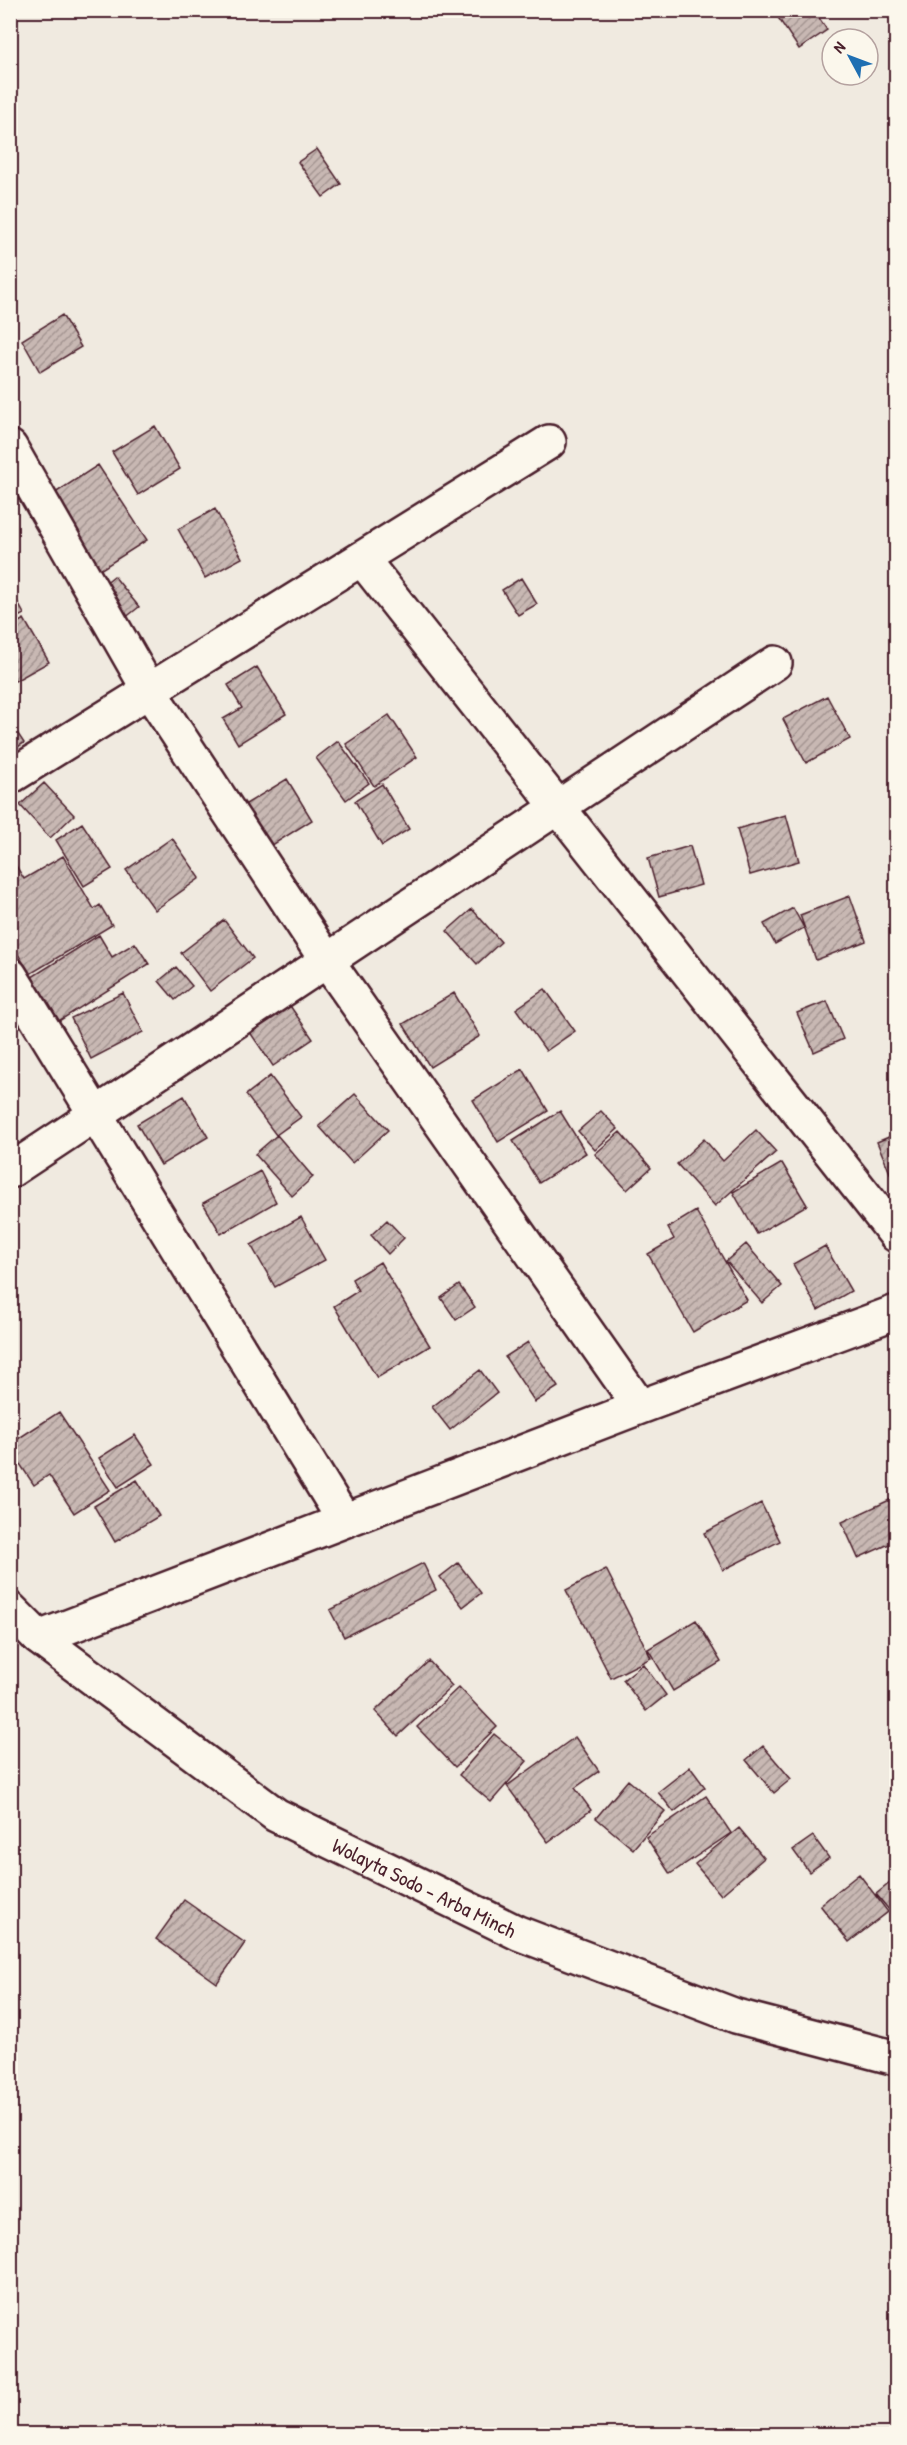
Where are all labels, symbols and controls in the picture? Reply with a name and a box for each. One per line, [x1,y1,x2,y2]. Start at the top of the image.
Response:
north arrow [820,27,880,87]
text: N [828,36,850,58]
street label: Wolayta Sodo - Arba Minch [328,1830,521,1945]

